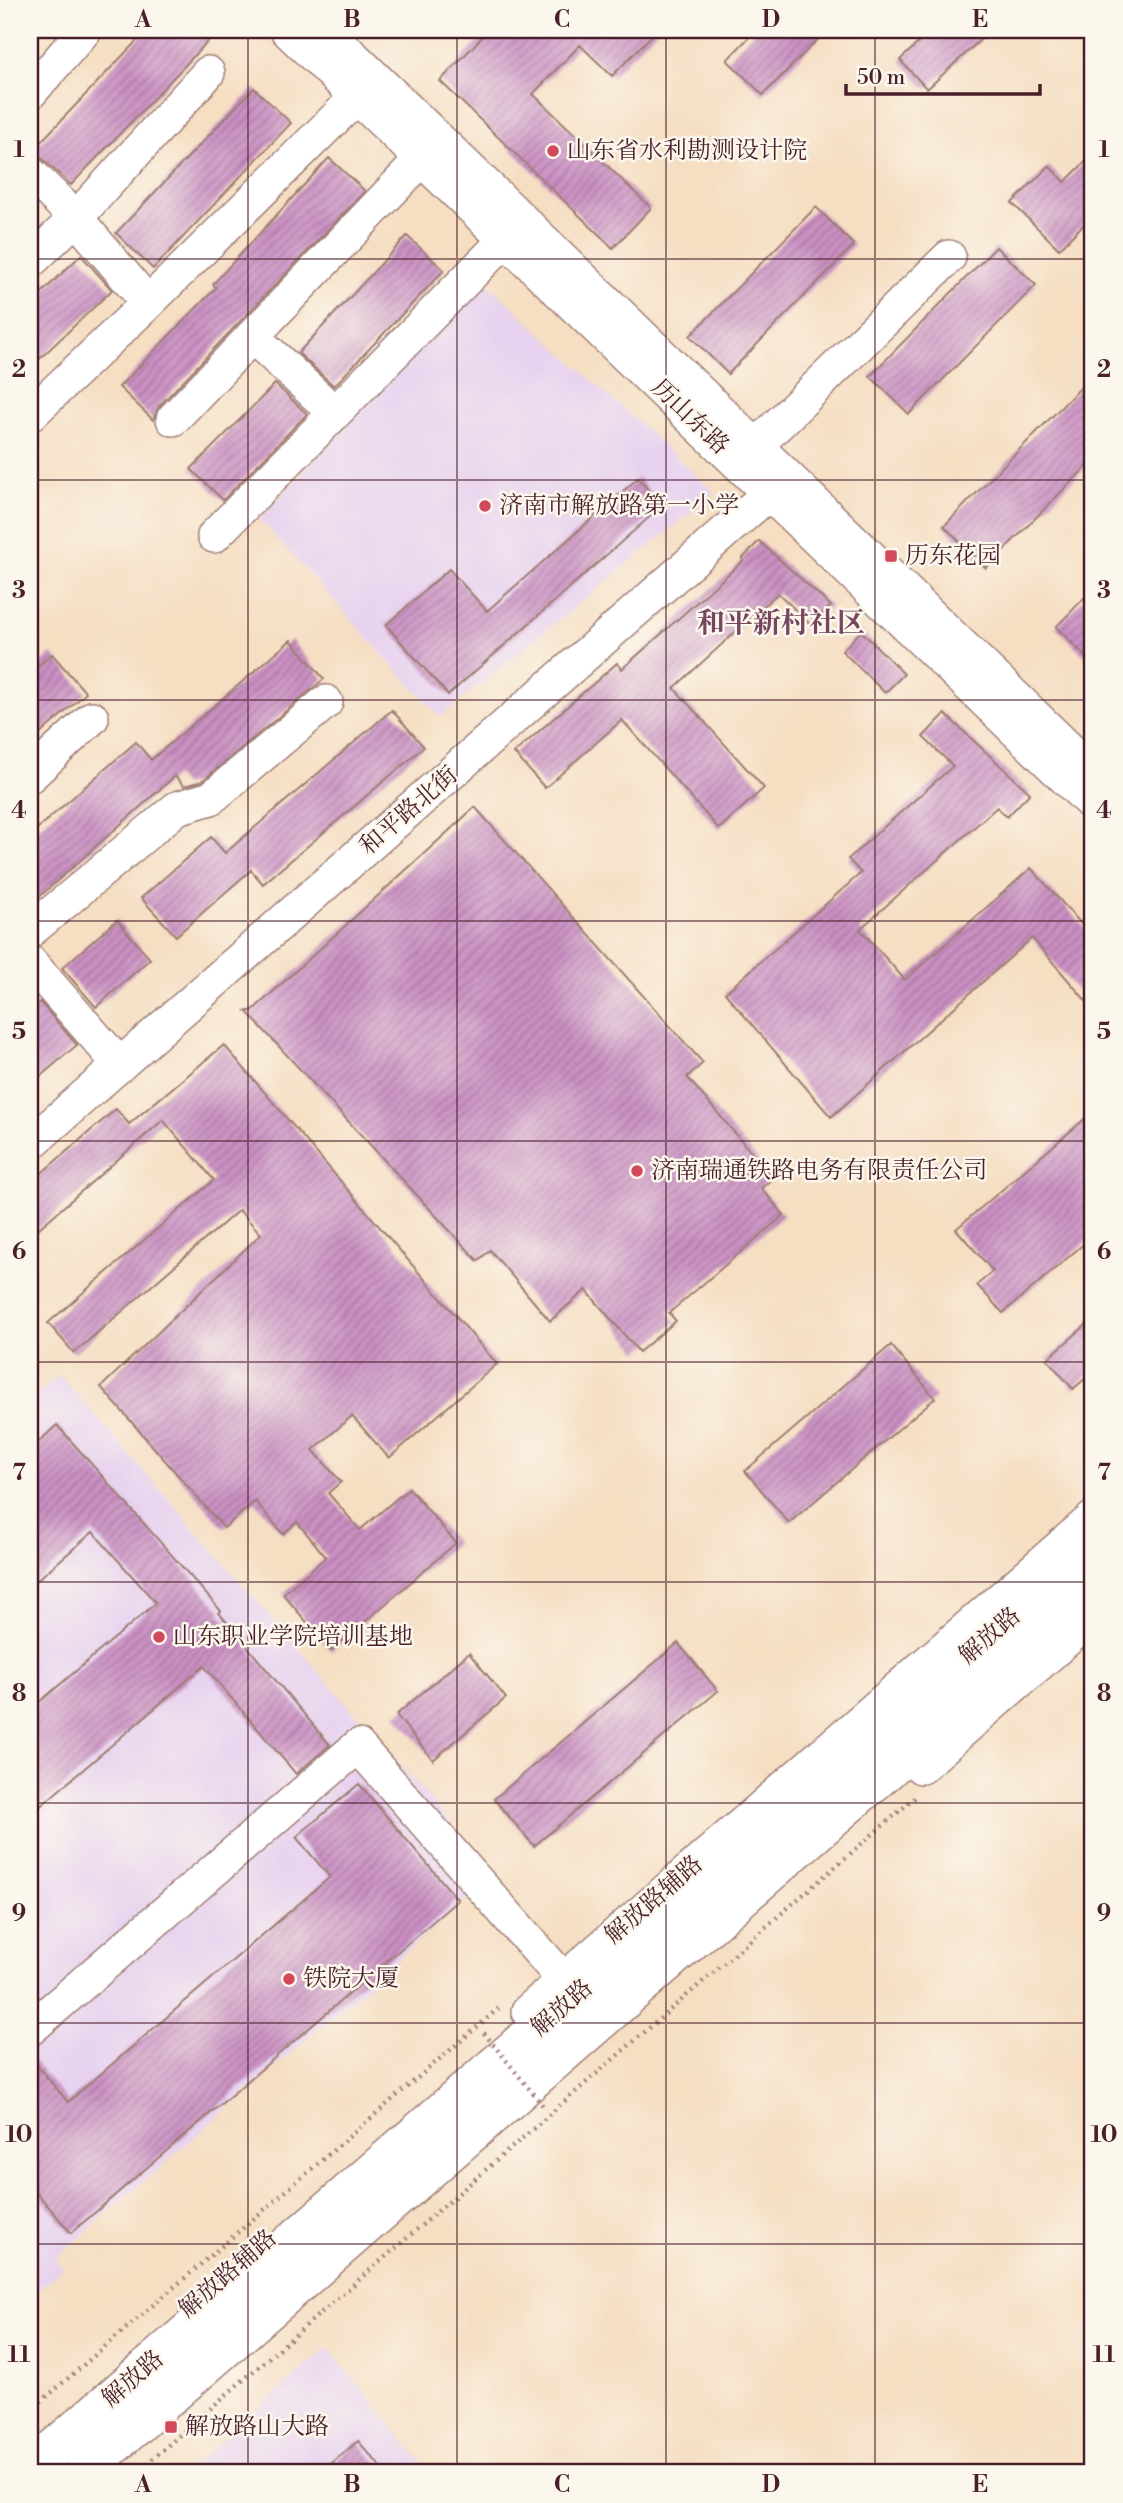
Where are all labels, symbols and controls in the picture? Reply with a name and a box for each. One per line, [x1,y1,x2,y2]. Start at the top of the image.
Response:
text: A [134,6,152,34]
text: B [343,6,361,34]
text: C [554,6,570,34]
text: D [762,6,780,34]
text: E [972,6,988,34]
scale bar [846,52,1041,96]
text: 50 m [857,65,905,91]
text: 1 [13,136,25,164]
place label: 山东省水利勘测设计院 [567,136,807,166]
text: 1 [1098,136,1110,164]
marker: 山东省水利勘测设计院 [545,143,561,159]
text: 2 [12,356,26,384]
text: 2 [1097,356,1111,384]
street label: 历山东路 [645,373,735,461]
place label: 济南市解放路第一小学 [499,491,739,521]
marker: 济南市解放路第一小学 [477,498,493,514]
place label: 历东花园 [905,541,1001,571]
marker: 历东花园 [883,548,899,564]
text: 3 [12,577,26,605]
text: 3 [1097,577,1111,605]
district label: 和平新村社区 [697,606,865,641]
street label: 和平路北街 [354,760,464,862]
text: 4 [11,797,27,825]
text: 4 [1096,797,1112,825]
text: 5 [12,1018,26,1046]
text: 5 [1097,1018,1111,1046]
place label: 济南瑞通铁路电务有限责任公司 [651,1156,987,1186]
marker: 济南瑞通铁路电务有限责任公司 [629,1163,645,1179]
text: 6 [12,1238,26,1266]
text: 6 [1097,1238,1111,1266]
text: 7 [12,1459,26,1487]
text: 7 [1097,1459,1111,1487]
street label: 解放路 [953,1601,1027,1671]
place label: 山东职业学院培训基地 [173,1622,413,1652]
marker: 山东职业学院培训基地 [151,1629,167,1645]
text: 8 [12,1680,26,1708]
text: 8 [1097,1680,1111,1708]
street label: 解放路辅路 [599,1849,709,1951]
text: 9 [12,1900,26,1928]
text: 9 [1097,1900,1111,1928]
place label: 铁院大厦 [303,1964,399,1994]
marker: 铁院大厦 [281,1971,297,1987]
street label: 解放路 [525,1973,599,2043]
text: 10 [5,2121,33,2149]
text: 10 [1090,2121,1118,2149]
street label: 解放路辅路 [173,2223,283,2325]
text: 11 [8,2341,30,2369]
text: 11 [1093,2341,1115,2369]
street label: 解放路 [96,2344,170,2414]
place label: 解放路山大路 [185,2412,329,2442]
marker: 解放路山大路 [163,2419,179,2435]
text: A [134,2471,152,2499]
text: B [343,2471,361,2499]
text: C [554,2471,570,2499]
text: D [762,2471,780,2499]
text: E [972,2471,988,2499]

